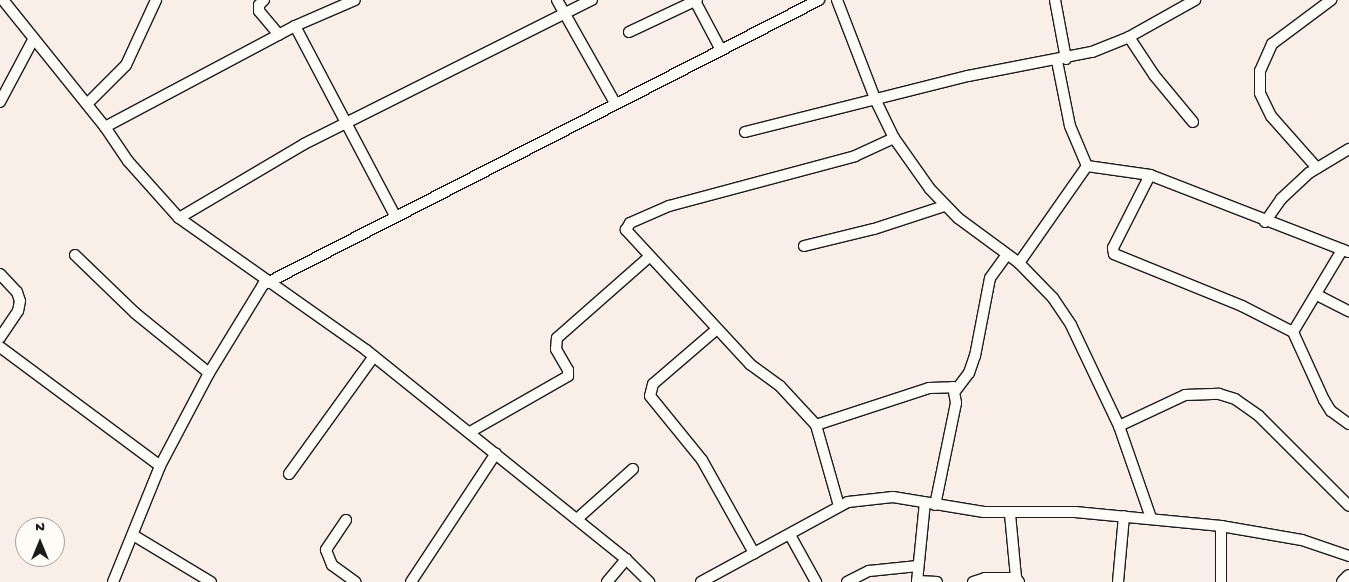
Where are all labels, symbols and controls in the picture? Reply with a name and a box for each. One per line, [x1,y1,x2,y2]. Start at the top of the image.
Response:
north arrow [15,517,65,567]
text: N [35,519,45,536]

